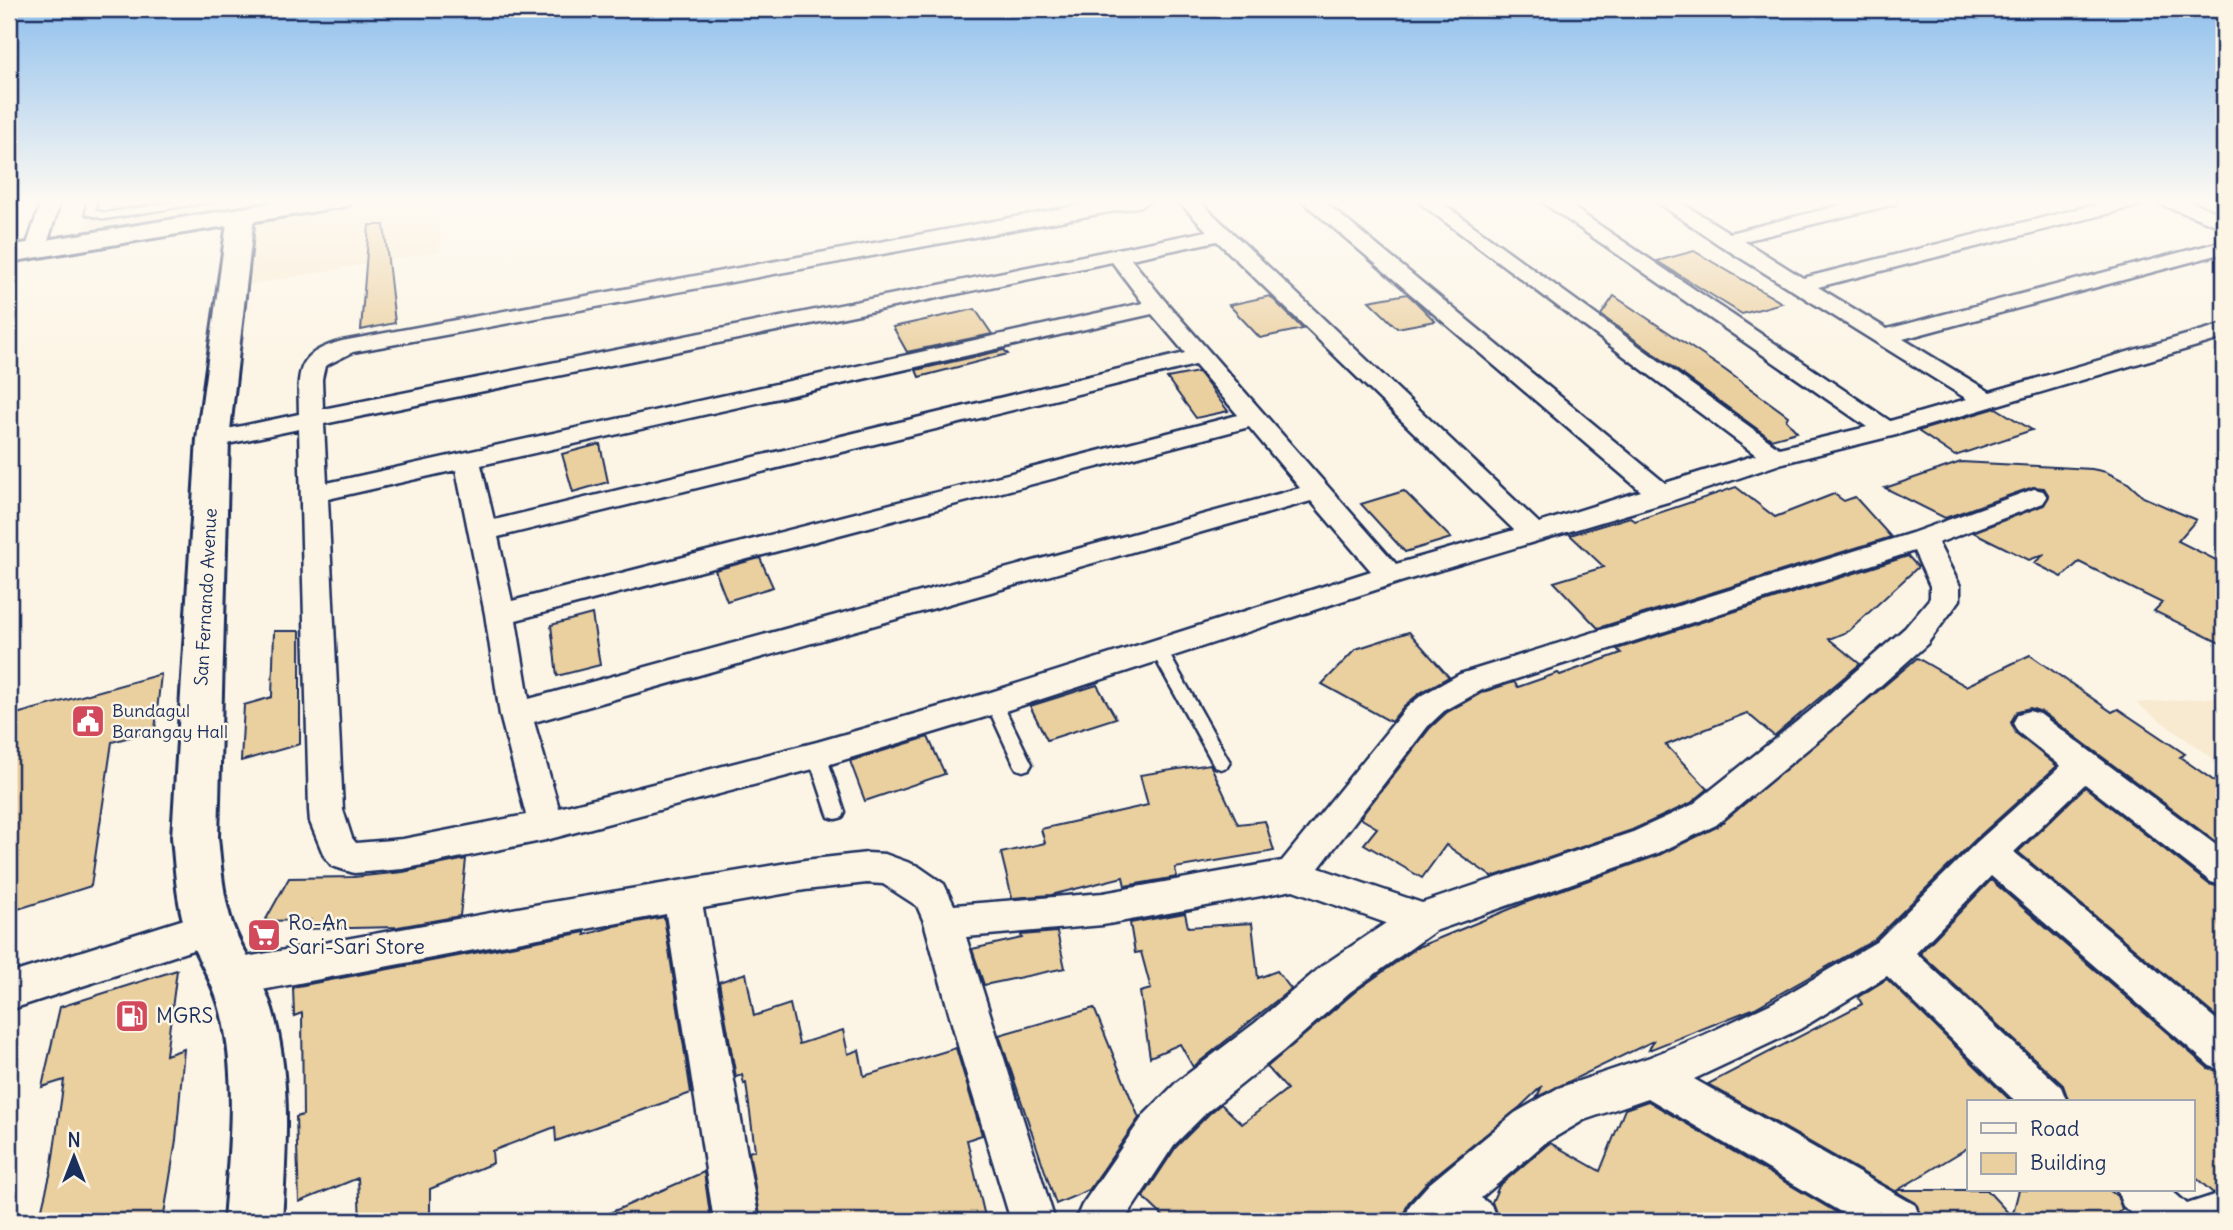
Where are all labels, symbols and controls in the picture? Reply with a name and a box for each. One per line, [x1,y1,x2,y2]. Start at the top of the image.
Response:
street label: San Fernando Avenue [189,508,222,686]
place label: Bundagul Barangay Hall [112,699,228,743]
public building icon: Bundagul Barangay Hall [69,702,107,740]
place label: Ro-An Sari-Sari Store [288,909,425,960]
supermarket icon: Ro-An Sari-Sari Store [245,916,283,954]
fuel station icon: MGRS [113,997,151,1035]
place label: MGRS [156,1002,213,1029]
legend [1967,1100,2194,1192]
text: Road [2030,1115,2079,1142]
north arrow [38,1122,108,1192]
text: N [67,1128,81,1152]
text: Building [2030,1149,2106,1176]

